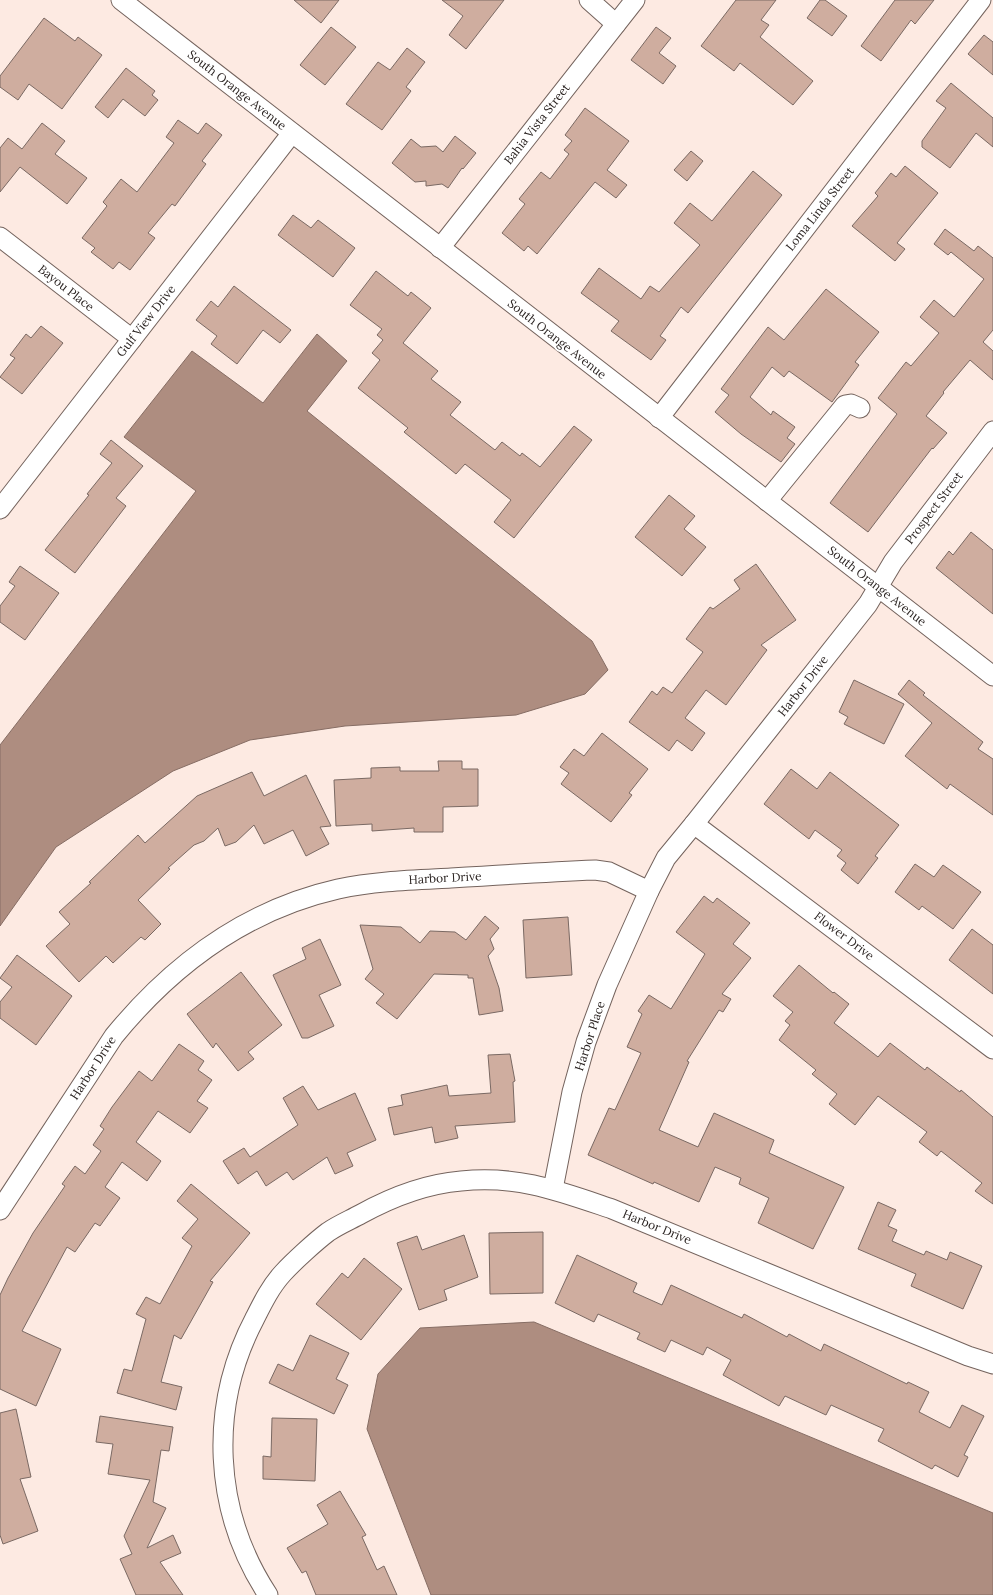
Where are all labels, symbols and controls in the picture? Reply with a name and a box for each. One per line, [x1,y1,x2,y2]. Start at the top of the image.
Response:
street label: South Orange Avenue [185,46,290,133]
street label: Bahia Vista Street [500,80,573,167]
street label: Loma Linda Street [782,164,857,254]
street label: Bayou Place [35,261,98,314]
street label: Gulf View Drive [113,281,179,360]
street label: South Orange Avenue [505,295,610,382]
street label: Prospect Street [902,468,966,547]
street label: South Orange Avenue [825,542,930,629]
street label: Harbor Drive [774,652,831,719]
street label: Harbor Drive [408,868,482,887]
street label: Flower Drive [811,908,878,963]
street label: Harbor Place [571,999,608,1073]
street label: Harbor Drive [66,1033,119,1102]
street label: Harbor Drive [621,1206,694,1247]

